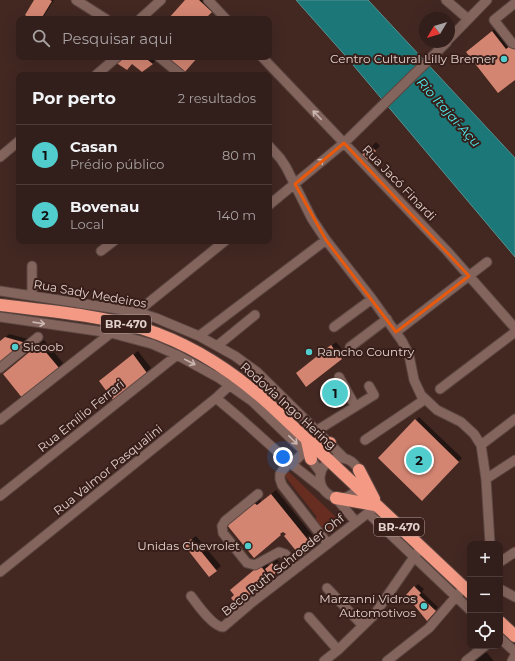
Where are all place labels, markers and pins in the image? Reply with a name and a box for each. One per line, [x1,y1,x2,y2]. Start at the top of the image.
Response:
place label: Centro Cultural Lilly Bremer [330,51,496,66]
marker: Centro Cultural Lilly Bremer [499,54,509,64]
place label: Sicoob [23,339,63,354]
marker: Sicoob [10,342,20,352]
place label: Rancho Country [317,344,415,359]
marker: Rancho Country [304,347,314,357]
pin: 1 [322,378,348,408]
pin: 2 [406,445,432,475]
place label: Unidas Chevrolet [137,538,240,553]
marker: Unidas Chevrolet [243,541,253,551]
place label: Marzanni Vidros Automotivos [319,591,416,620]
marker: Marzanni Vidros Automotivos [419,601,429,611]

